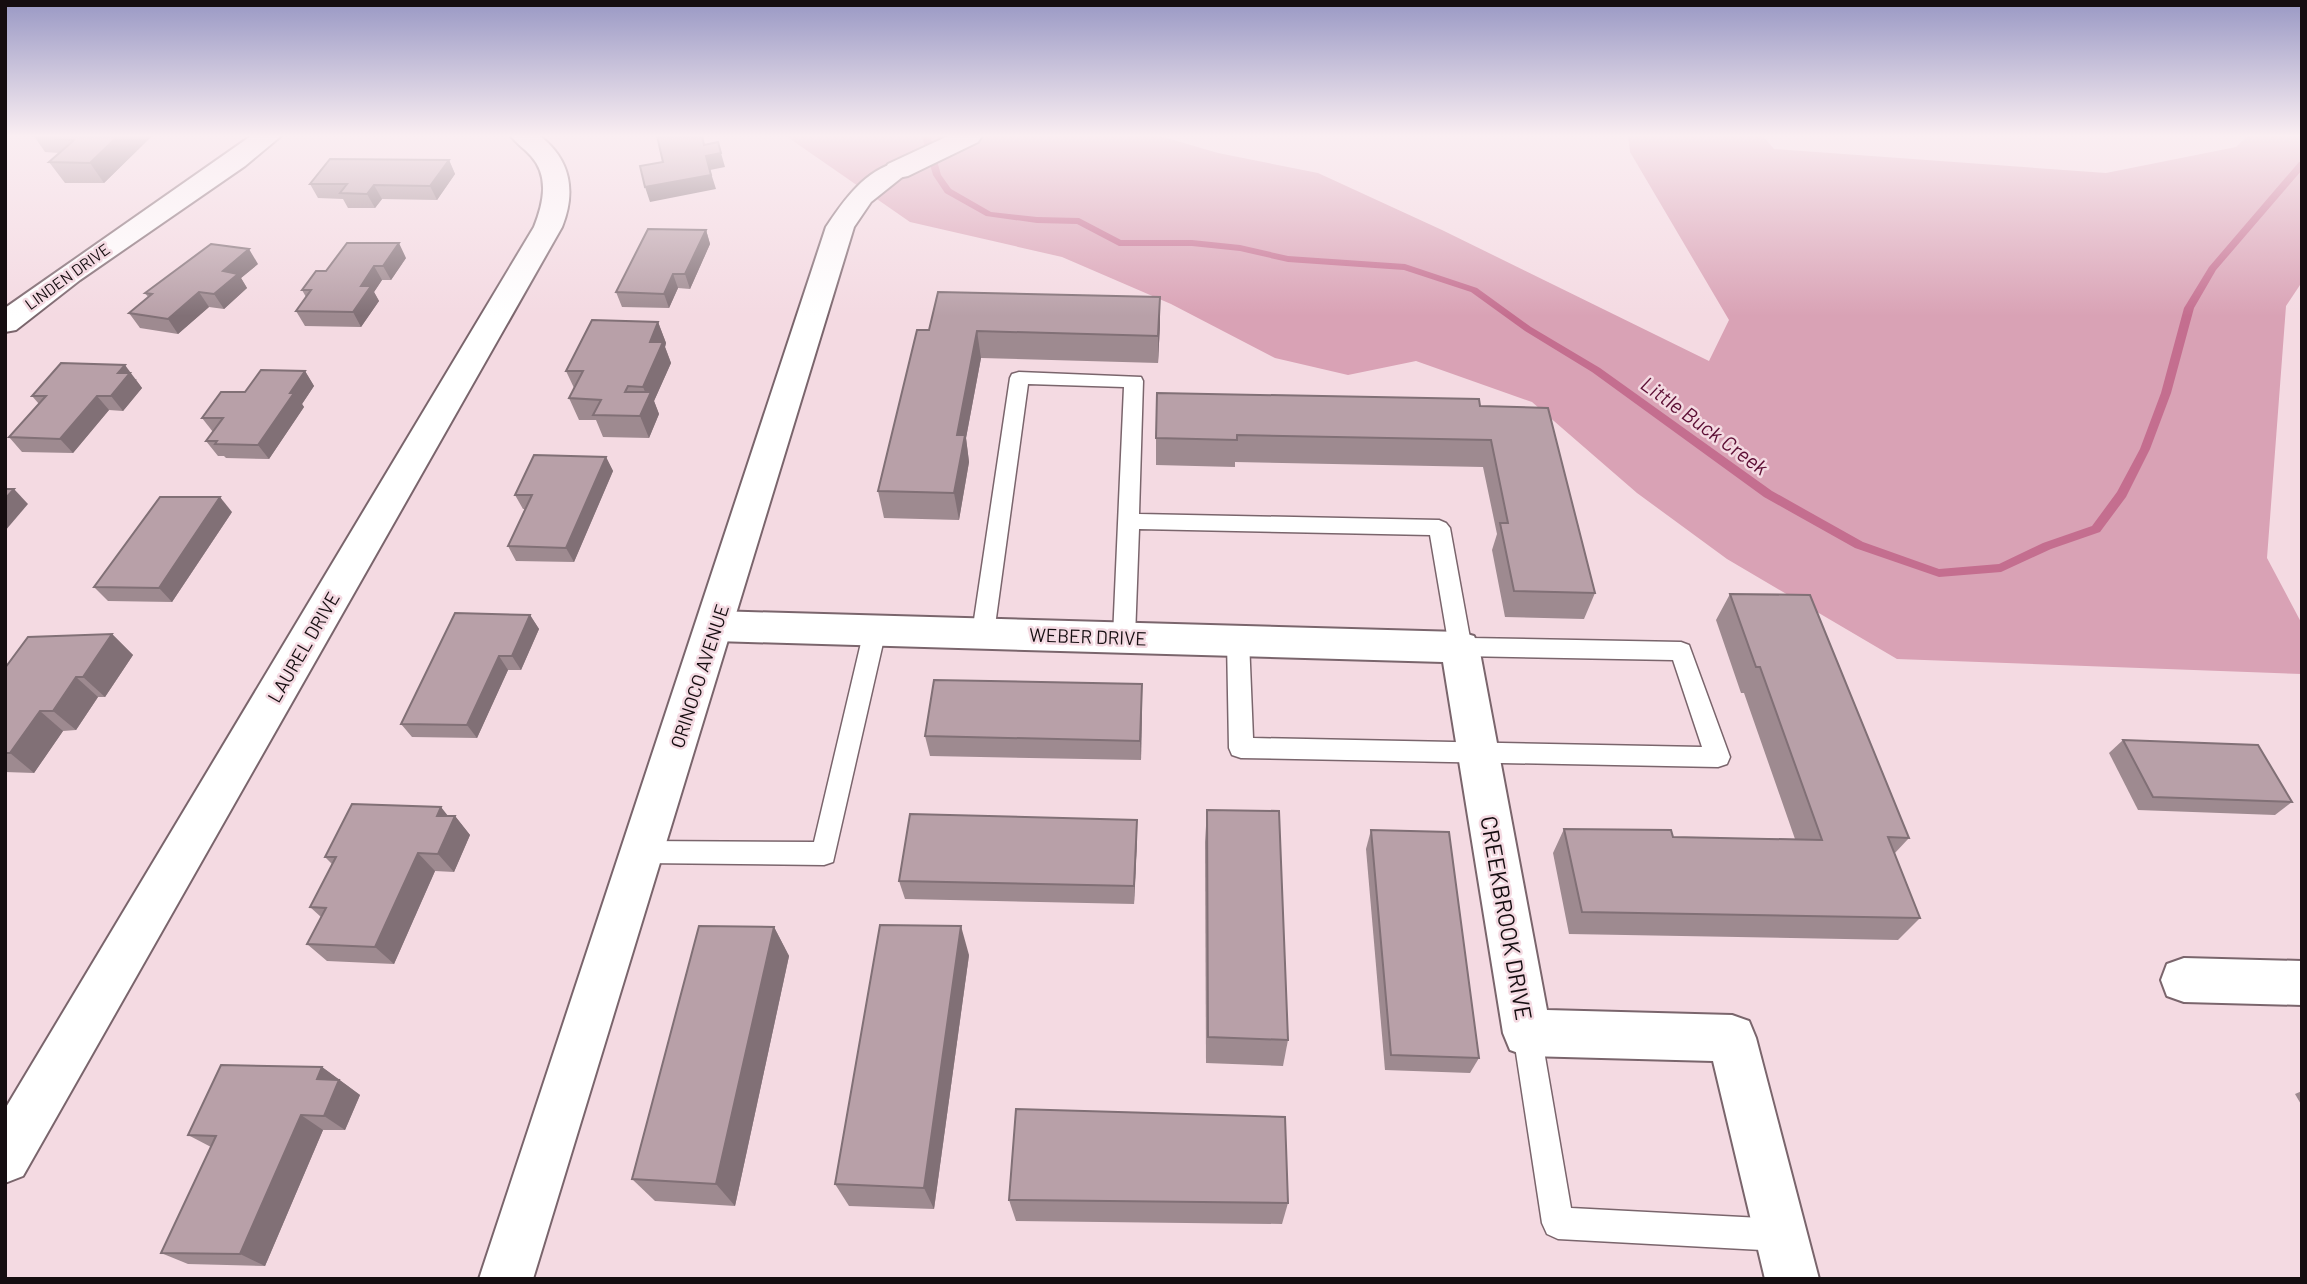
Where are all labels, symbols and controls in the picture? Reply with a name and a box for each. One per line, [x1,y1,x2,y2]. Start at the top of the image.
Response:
street label: LINDEN DRIVE [21,239,113,313]
water label: Little Buck Creek [1637,370,1774,480]
street label: LAUREL DRIVE [262,588,344,706]
street label: ORINOCO AVENUE [665,601,733,751]
street label: WEBER DRIVE [1029,622,1147,650]
street label: CREEKBROOK DRIVE [1475,814,1539,1022]

